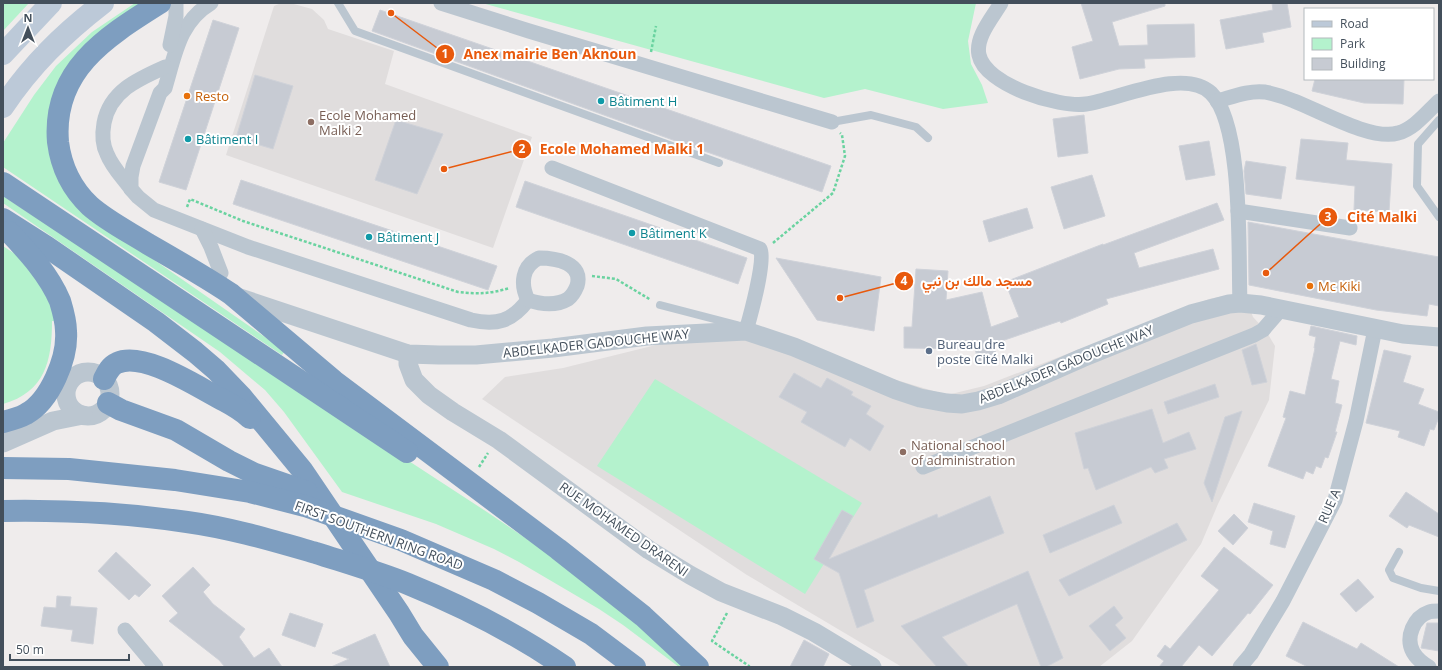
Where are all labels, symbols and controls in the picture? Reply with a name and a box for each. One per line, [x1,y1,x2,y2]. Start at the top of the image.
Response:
north arrow [8,8,48,48]
legend [1304,8,1434,80]
text: N [24,10,32,25]
text: Road [1340,15,1369,32]
text: Park [1340,35,1366,52]
callout: Anex mairie Ben Aknoun [435,41,644,67]
text: Anex mairie Ben Aknoun [463,44,637,63]
text: 1 [442,45,448,62]
text: Building [1340,55,1386,72]
place label: Resto [195,87,229,105]
marker: Resto [182,91,192,101]
place label: Bâtiment H [609,92,677,110]
marker: Bâtiment H [596,96,606,106]
place label: Ecole Mohamed Malki 2 [319,106,416,139]
marker: Ecole Mohamed Malki 2 [306,117,316,127]
place label: Bâtiment I [196,130,259,148]
marker: Bâtiment I [183,134,193,144]
callout: Ecole Mohamed Malki 1 [512,136,713,162]
text: Ecole Mohamed Malki 1 [540,139,704,158]
text: 2 [519,140,526,157]
callout: Cité Malki [1318,204,1425,230]
text: Cité Malki [1347,207,1417,226]
text: 3 [1325,208,1332,225]
place label: Bâtiment K [640,224,707,242]
place label: Bâtiment J [377,228,439,246]
marker: Bâtiment K [627,228,637,238]
marker: Bâtiment J [364,232,374,242]
callout: مسجد مالك بن نبي [894,268,1040,294]
text: مسجد مالك بن نبي [922,271,1032,293]
text: 4 [901,272,908,289]
place label: Mc Kiki [1318,277,1361,295]
marker: Mc Kiki [1305,281,1315,291]
street label: ABDELKADER GADOUCHE WAY [976,320,1157,407]
street label: ABDELKADER GADOUCHE WAY [502,324,691,362]
place label: Bureau dre poste Cité Malki [937,335,1033,368]
marker: Bureau dre poste Cité Malki [924,346,934,356]
place label: National school of administration [911,436,1015,469]
marker: National school of administration [898,447,908,457]
street label: RUE MOHAMED DRARENI [556,478,692,580]
street label: RUE A [1313,485,1345,526]
street label: FIRST SOUTHERN RING ROAD [292,496,466,574]
scale bar [10,636,129,662]
text: 50 m [16,641,44,658]

